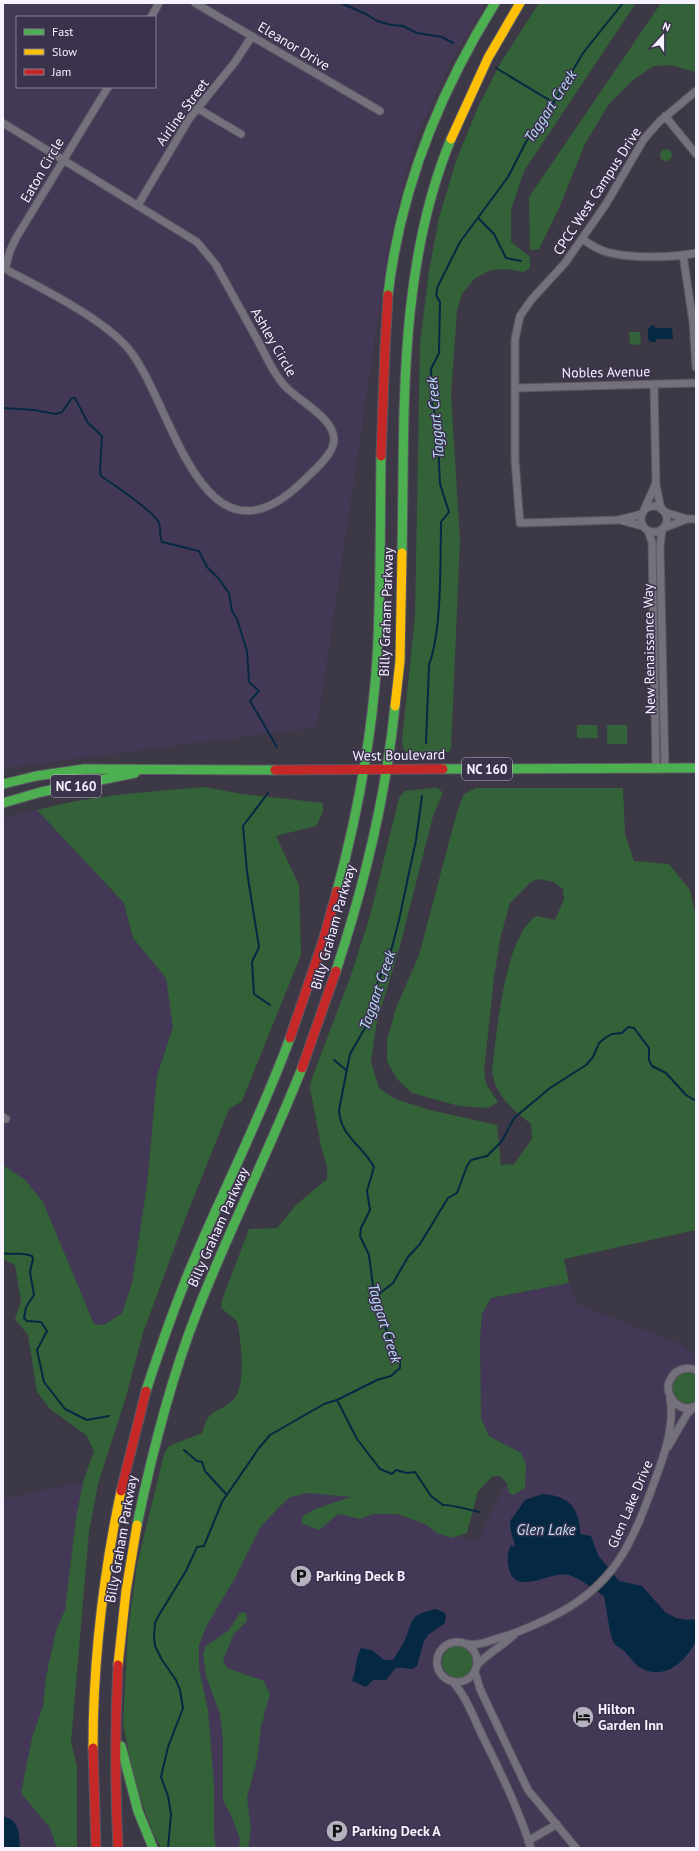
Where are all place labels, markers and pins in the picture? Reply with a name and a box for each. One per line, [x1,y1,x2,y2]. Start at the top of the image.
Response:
parking icon: Parking Deck B [288,1563,314,1589]
place label: Parking Deck B [316,1567,405,1585]
place label: Hilton Garden Inn [598,1700,663,1734]
hotel icon: Hilton Garden Inn [570,1704,596,1730]
parking icon: Parking Deck A [324,1818,350,1844]
place label: Parking Deck A [352,1822,441,1840]

